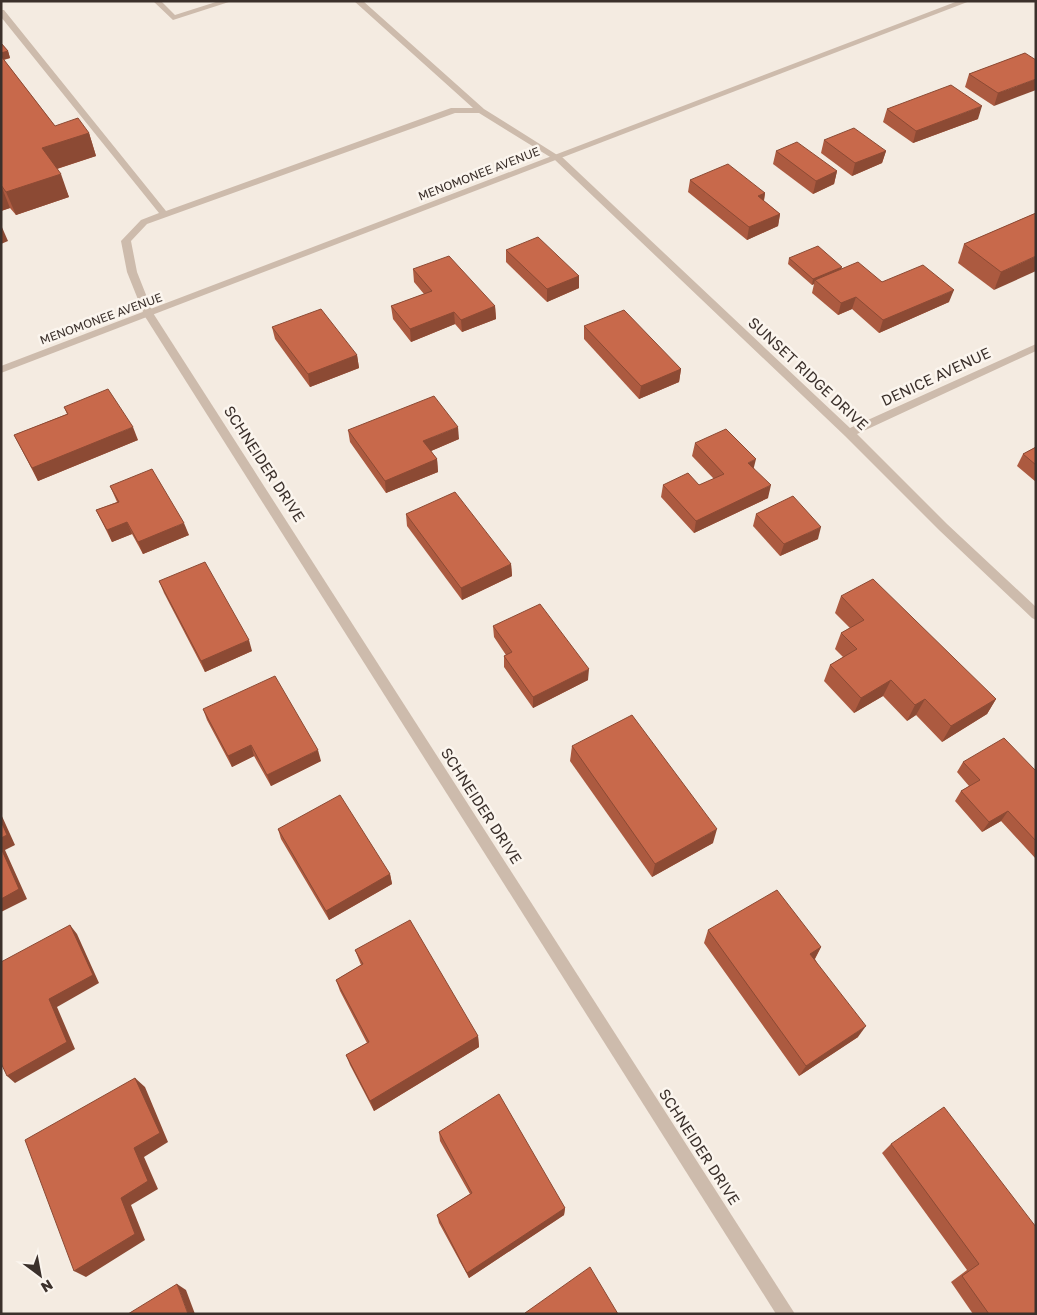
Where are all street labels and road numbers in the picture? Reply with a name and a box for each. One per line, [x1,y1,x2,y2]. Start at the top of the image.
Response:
street label: MENOMONEE AVENUE [416,143,542,204]
street label: MENOMONEE AVENUE [38,289,164,348]
street label: SUNSET RIDGE DRIVE [745,313,872,434]
street label: DENICE AVENUE [878,343,993,409]
street label: SCHNEIDER DRIVE [221,402,309,525]
street label: SCHNEIDER DRIVE [438,744,526,867]
street label: SCHNEIDER DRIVE [656,1085,744,1208]

